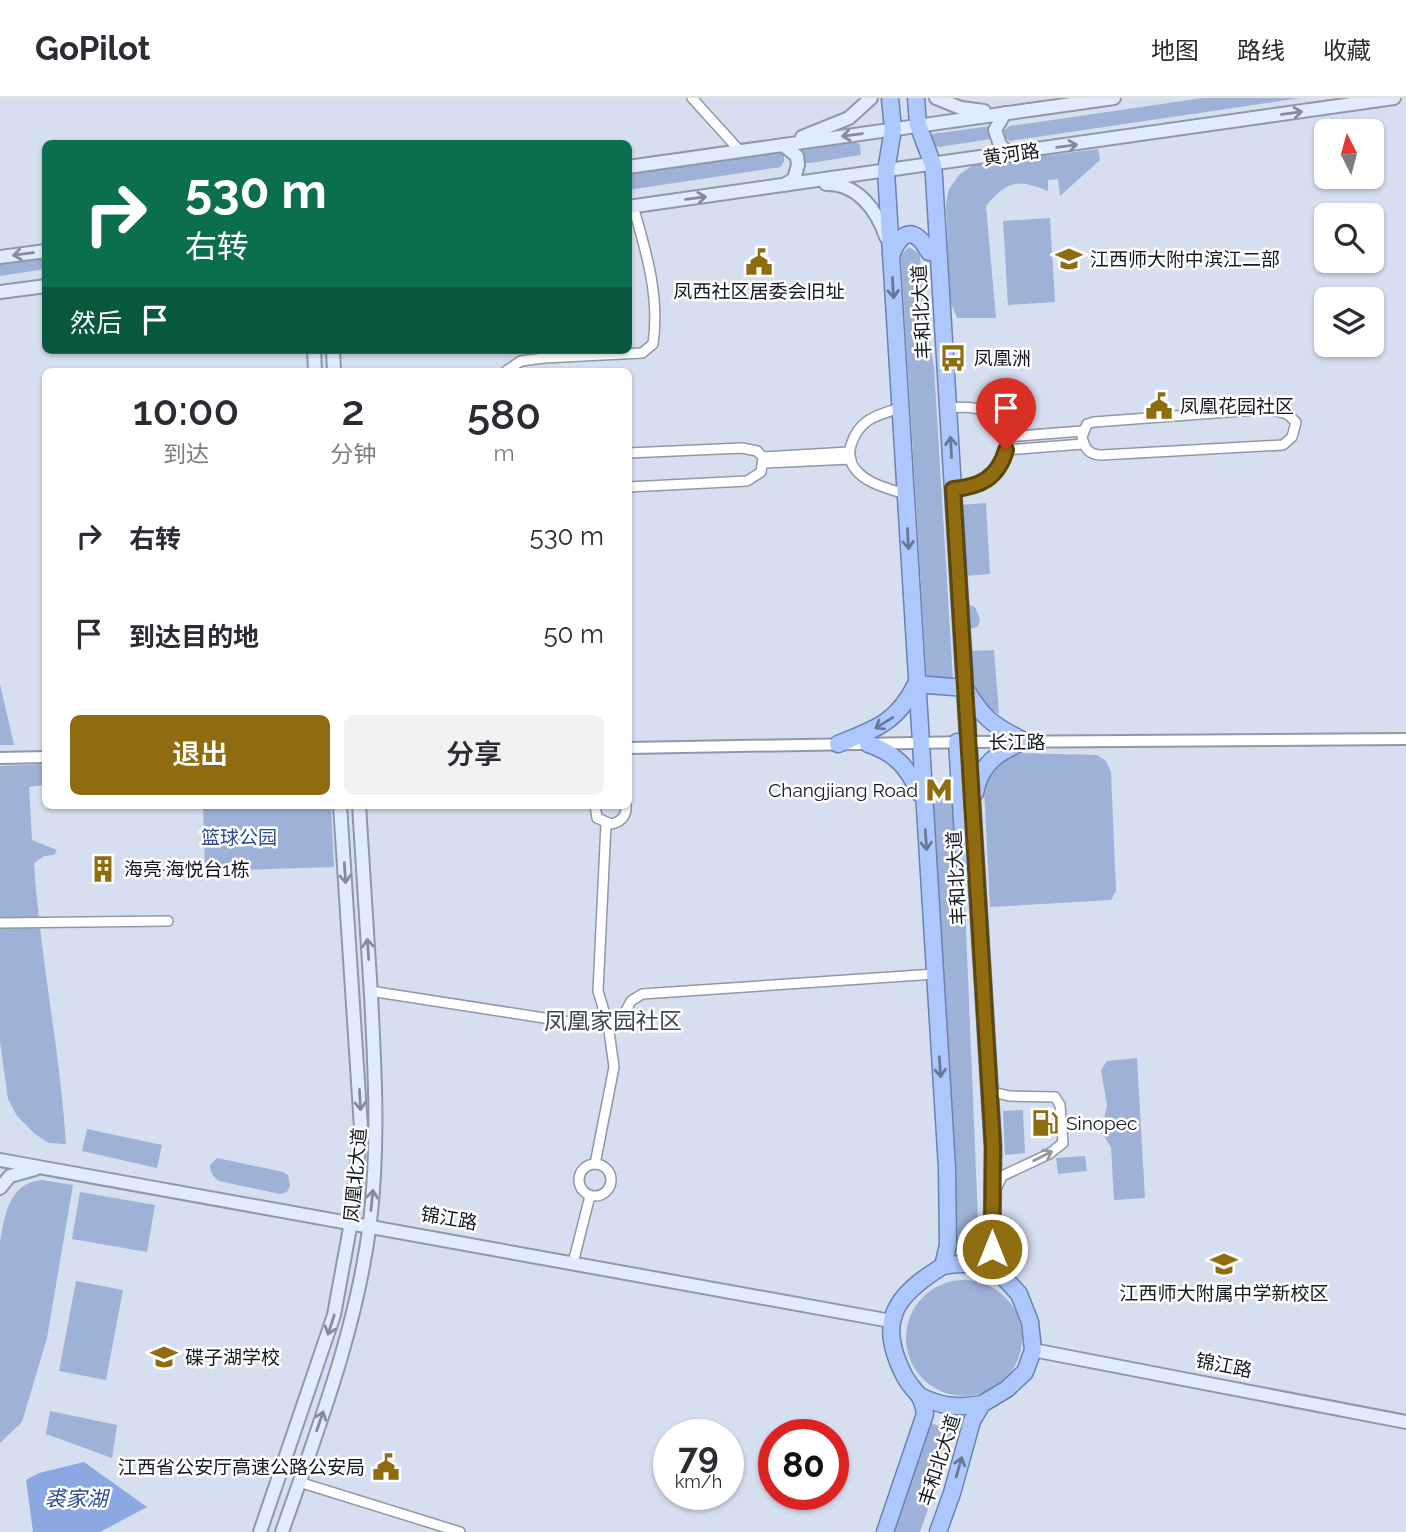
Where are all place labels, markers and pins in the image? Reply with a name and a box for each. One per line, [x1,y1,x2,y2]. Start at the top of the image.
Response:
school or university icon: 江西师大附中滨江二部 [1054,244,1084,274]
public building icon: 凤西社区居委会旧址 [744,247,774,277]
place label: 江西师大附中滨江二部 [1090,248,1280,270]
place label: 凤西社区居委会旧址 [673,280,845,302]
bus stop icon: 凤凰洲 [938,343,968,373]
place label: 凤凰洲 [974,347,1031,369]
pin [976,378,1036,450]
public building icon: 凤凰花园社区 [1144,391,1174,421]
place label: 凤凰花园社区 [1180,395,1294,417]
metro station icon: Changjiang Road [924,775,954,805]
place label: Changjiang Road [768,779,918,801]
building icon: 海亮·海悦台1栋 [88,854,118,884]
place label: 海亮·海悦台1栋 [124,858,250,880]
fuel station icon: Sinopec [1030,1108,1060,1138]
place label: Sinopec [1066,1112,1137,1134]
school or university icon: 江西师大附属中学新校区 [1209,1249,1239,1279]
place label: 江西师大附属中学新校区 [1119,1282,1329,1304]
school or university icon: 碟子湖学校 [149,1342,179,1372]
place label: 碟子湖学校 [185,1346,280,1368]
public building icon: 江西省公安厅高速公路公安局 [371,1452,401,1482]
place label: 江西省公安厅高速公路公安局 [118,1456,365,1478]

